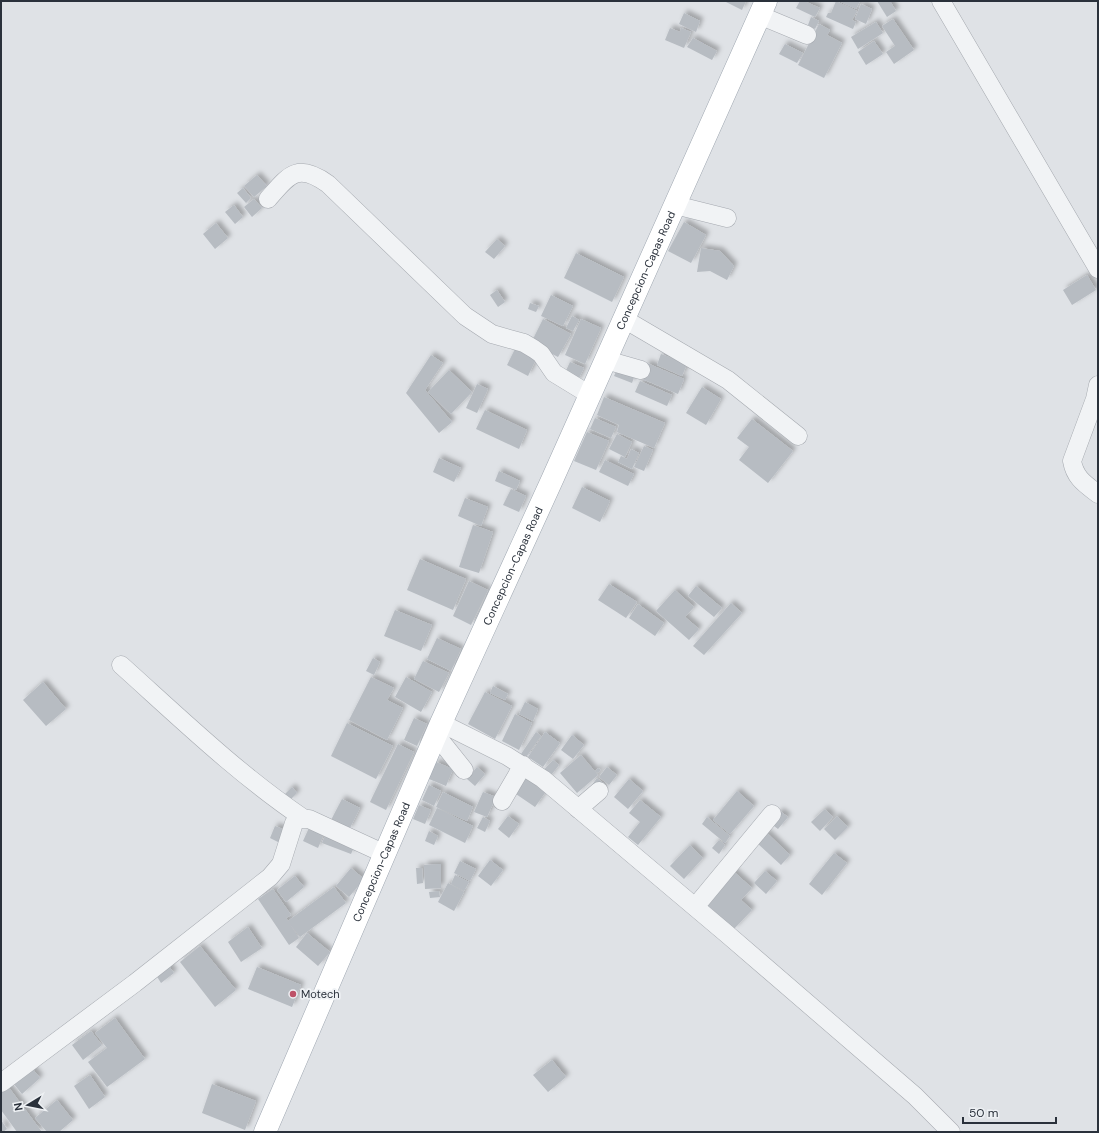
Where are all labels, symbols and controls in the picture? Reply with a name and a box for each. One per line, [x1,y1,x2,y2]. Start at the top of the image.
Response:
street label: Concepcion-Capas Road [613,209,678,332]
street label: Concepcion-Capas Road [480,504,546,627]
street label: Concepcion-Capas Road [349,800,413,924]
place label: Motech [301,987,340,1001]
marker: Motech [288,989,298,999]
north arrow [8,1085,48,1125]
scale bar [963,1099,1056,1125]
text: N [11,1102,26,1112]
text: 50 m [969,1105,998,1121]

